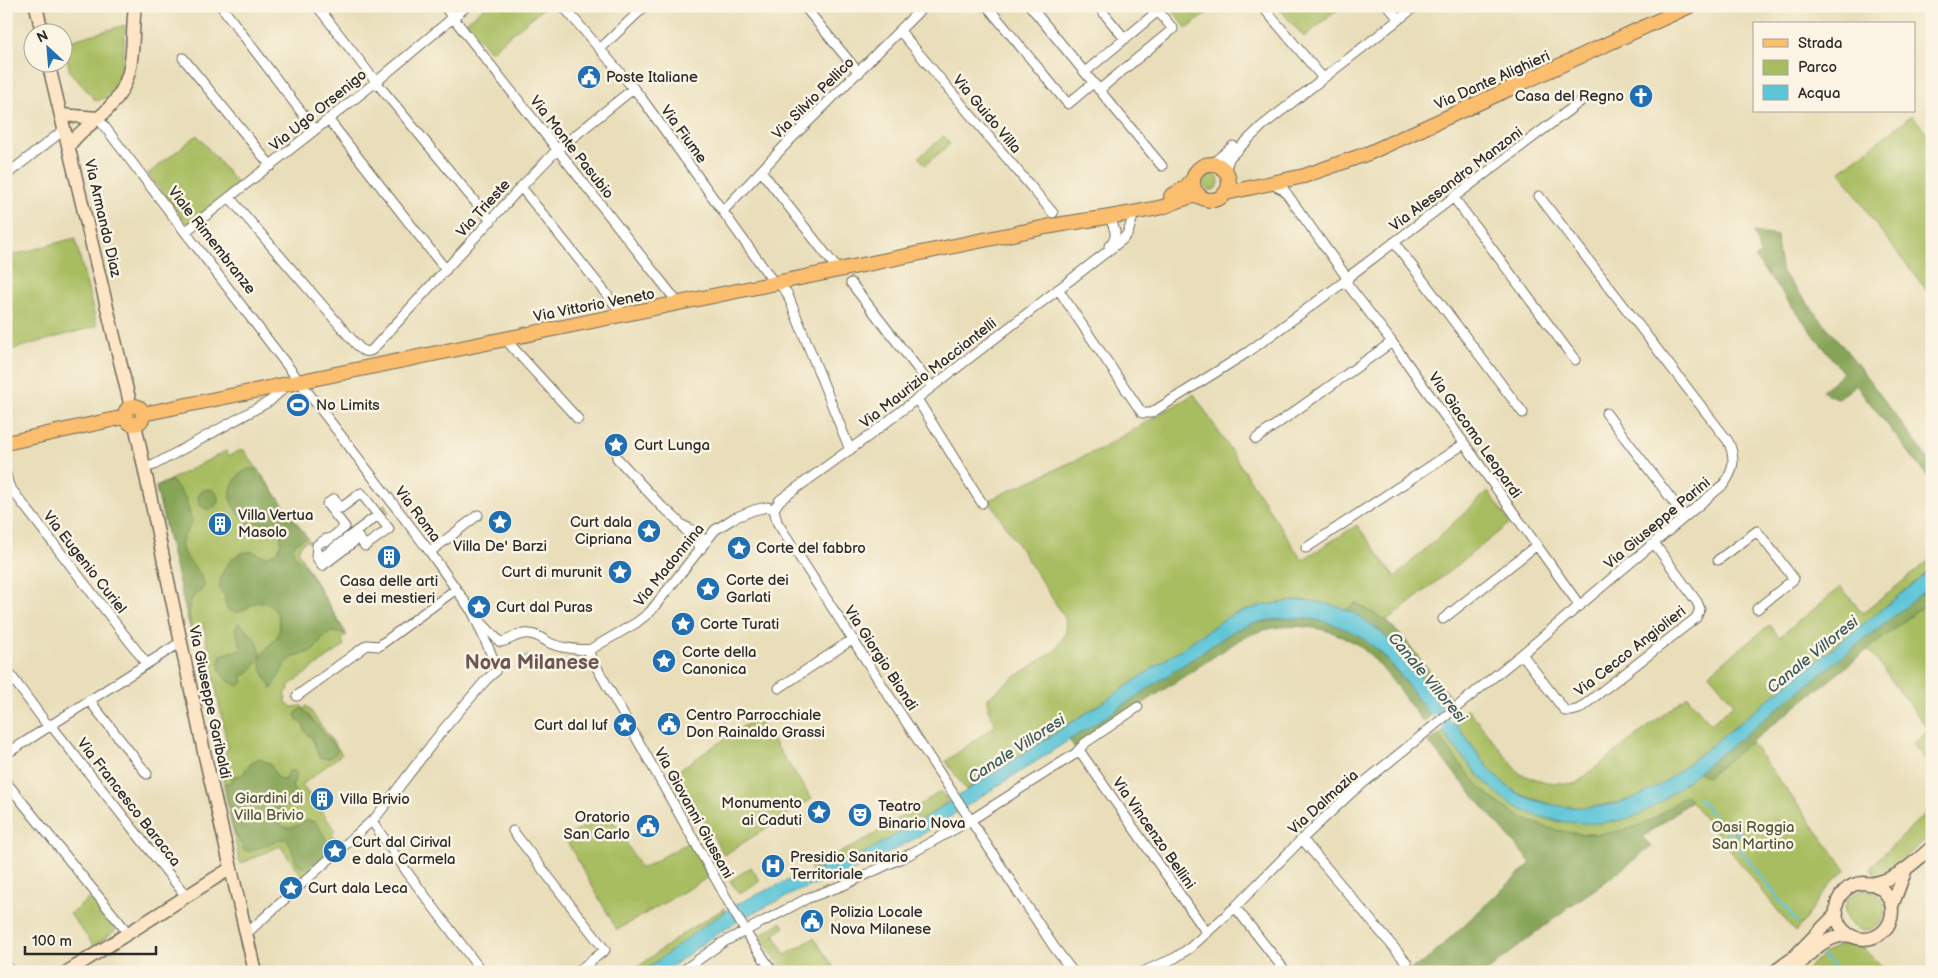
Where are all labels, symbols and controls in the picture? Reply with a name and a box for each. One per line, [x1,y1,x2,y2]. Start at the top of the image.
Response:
north arrow [22,22,72,72]
legend [1753,22,1916,112]
text: N [34,27,51,47]
text: Strada [1798,34,1842,53]
street label: Via Dante Alighieri [1432,46,1553,114]
street label: Via Silvio Pellico [768,53,858,143]
text: Parco [1798,58,1837,77]
public building icon: Poste Italiane [576,64,602,90]
street label: Via Ugo Orsenigo [266,65,371,156]
place label: Poste Italiane [606,68,698,87]
street label: Via Guido Villa [948,71,1025,158]
church icon: Casa del Regno [1628,83,1654,109]
text: Acqua [1798,84,1840,103]
place label: Casa del Regno [1515,87,1624,106]
street label: Via Monte Pasubio [525,92,618,203]
street label: Via Fiume [656,101,711,167]
street label: Via Alessandro Manzoni [1386,123,1527,236]
street label: Via Armando Diaz [80,157,126,280]
street label: Via Trieste [452,175,514,241]
street label: Viale Rimembranze [164,183,260,298]
street label: Via Vittorio Veneto [532,284,656,327]
street label: Via Maurizio Macciantelli [856,314,1001,433]
street label: Via Giacomo Leopardi [1424,368,1525,502]
sports icon: No Limits [285,392,311,418]
place label: No Limits [316,396,380,415]
place icon: Curt Lunga [603,432,629,458]
place label: Curt Lunga [634,436,710,455]
street label: Via Giuseppe Parini [1600,473,1714,574]
street label: Via Roma [390,482,445,546]
place label: Villa Vertua Masolo [238,506,313,542]
street label: Via Eugenio Curiel [39,507,131,618]
place icon: Villa De' Barzi [487,509,513,535]
building icon: Villa Vertua Masolo [207,511,233,537]
place label: Curt dala Cipriana [570,513,632,549]
place icon: Curt dala Cipriana [636,518,662,544]
street label: Via Madonnina [630,520,709,611]
place icon: Corte del fabbro [726,535,752,561]
place label: Villa De' Barzi [453,537,547,556]
place label: Corte del fabbro [756,539,866,558]
building icon: Casa delle arti e dei mestieri [376,544,402,570]
place icon: Curt di murunit [607,559,633,585]
place label: Curt di murunit [502,563,602,582]
place label: Corte dei Garlati [726,571,789,607]
place label: Casa delle arti e dei mestieri [340,572,438,608]
place icon: Corte dei Garlati [695,576,721,602]
place icon: Curt dal Puras [466,594,492,620]
place label: Curt dal Puras [496,598,593,617]
street label: Via Giorgio Biondi [840,602,922,714]
street label: Via Cecco Angiolieri [1571,602,1690,701]
place icon: Corte Turati [670,611,696,637]
water label: Canale Villoresi [1764,612,1863,698]
place label: Corte Turati [700,615,779,634]
street label: Via Giuseppe Garibaldi [184,624,235,780]
water label: Canale Villoresi [1384,629,1471,728]
place label: Corte della Canonica [682,643,756,679]
place icon: Corte della Canonica [651,648,677,674]
district label: Nova Milanese [465,651,599,675]
place label: Centro Parrocchiale Don Rainaldo Grassi [686,706,825,742]
water label: Canale Villoresi [965,710,1070,788]
public building icon: Centro Parrocchiale Don Rainaldo Grassi [656,711,682,737]
place icon: Curt dal luf [612,712,638,738]
place label: Curt dal luf [534,716,608,735]
street label: Via Francesco Baracca [72,734,185,870]
street label: Via Giovanni Giussani [650,744,737,882]
street label: Via Dalmazia [1284,766,1362,839]
street label: Via Vincenzo Bellini [1108,774,1199,893]
building icon: Villa Brivio [309,786,335,812]
park label: Giardini di Villa Brivio [234,789,304,825]
place label: Villa Brivio [340,790,410,809]
place label: Monumento ai Caduti [721,794,802,830]
place label: Teatro Binario Nova [878,797,965,833]
place icon: Monumento ai Caduti [806,799,832,825]
theatre icon: Teatro Binario Nova [847,802,873,828]
place label: Oratorio San Carlo [564,808,630,844]
public building icon: Oratorio San Carlo [635,813,661,839]
park label: Oasi Roggia San Martino [1711,818,1795,854]
place label: Curt dal Cirival e dala Carmela [352,833,455,869]
place icon: Curt dal Cirival e dala Carmela [322,838,348,864]
place label: Presidio Sanitario Territoriale [790,848,908,884]
hospital icon: Presidio Sanitario Territoriale [760,853,786,879]
place icon: Curt dala Leca [278,875,304,901]
place label: Curt dala Leca [308,879,408,898]
place label: Polizia Locale Nova Milanese [830,903,931,939]
public building icon: Polizia Locale Nova Milanese [799,908,825,934]
scale bar [25,923,156,955]
text: 100 m [32,932,72,951]

